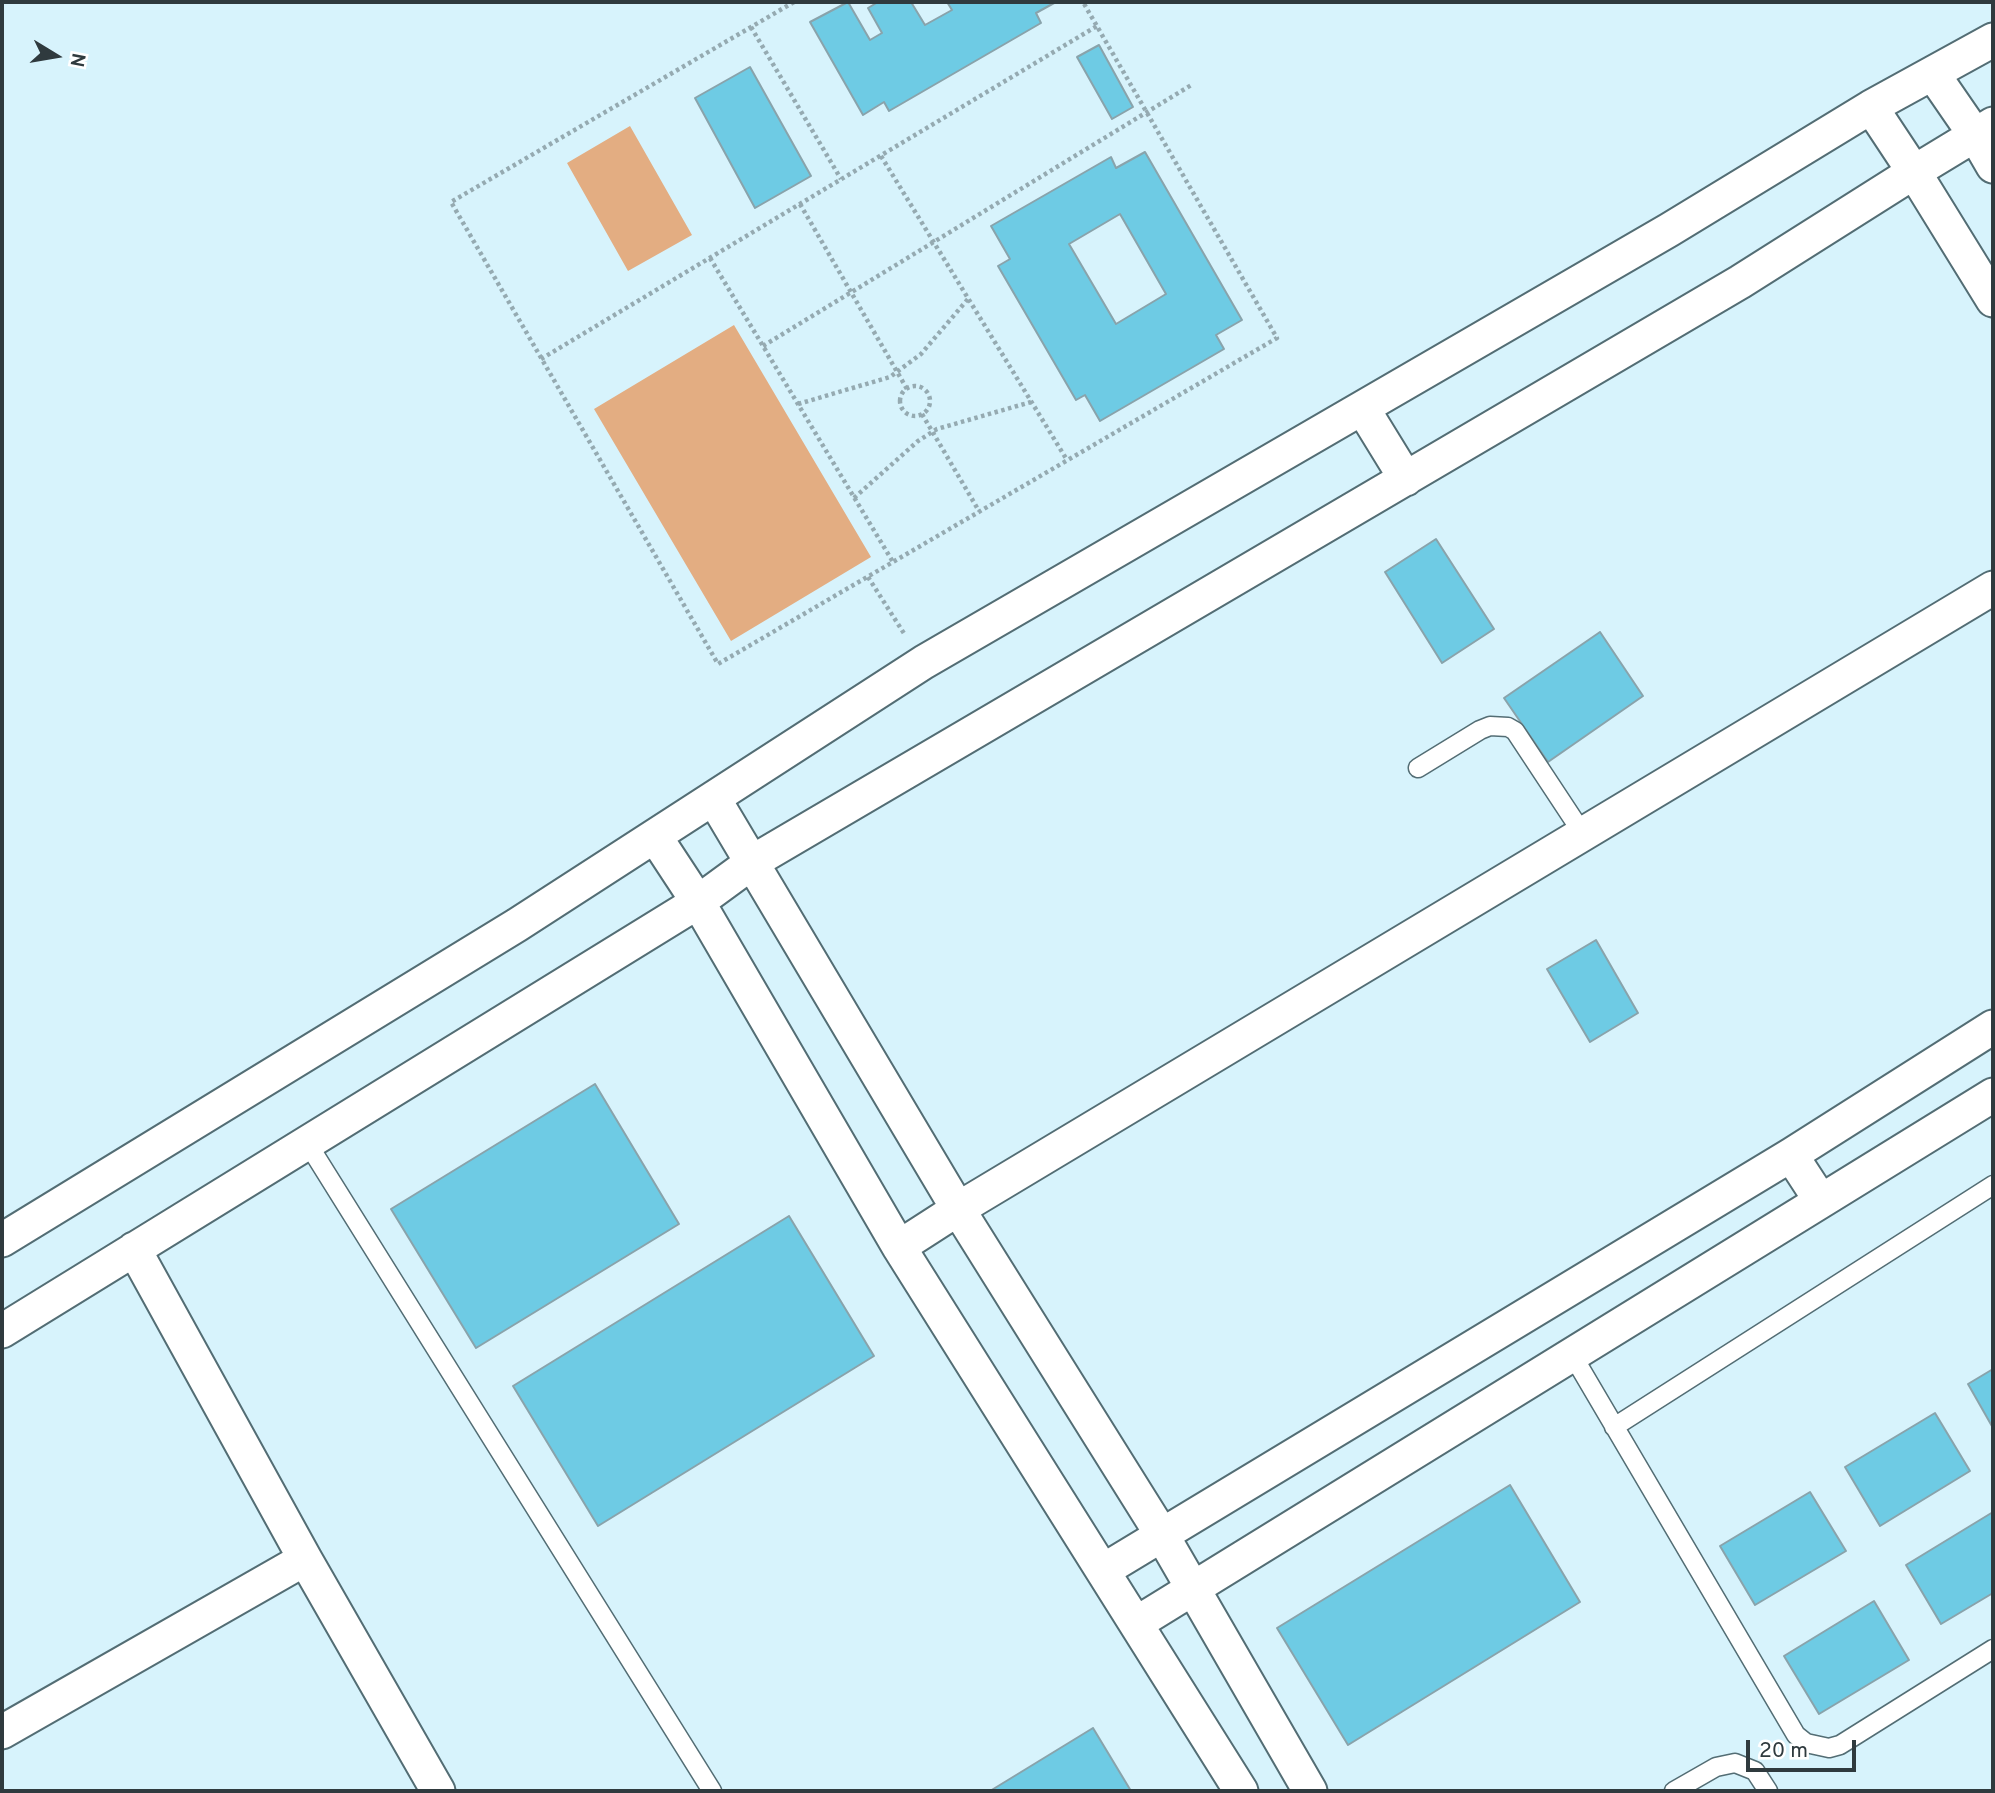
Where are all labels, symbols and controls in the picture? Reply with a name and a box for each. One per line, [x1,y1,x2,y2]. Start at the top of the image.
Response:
north arrow [21,21,91,91]
text: N [64,51,90,69]
scale bar [1750,1727,1860,1771]
text: 20 m [1759,1738,1808,1765]

